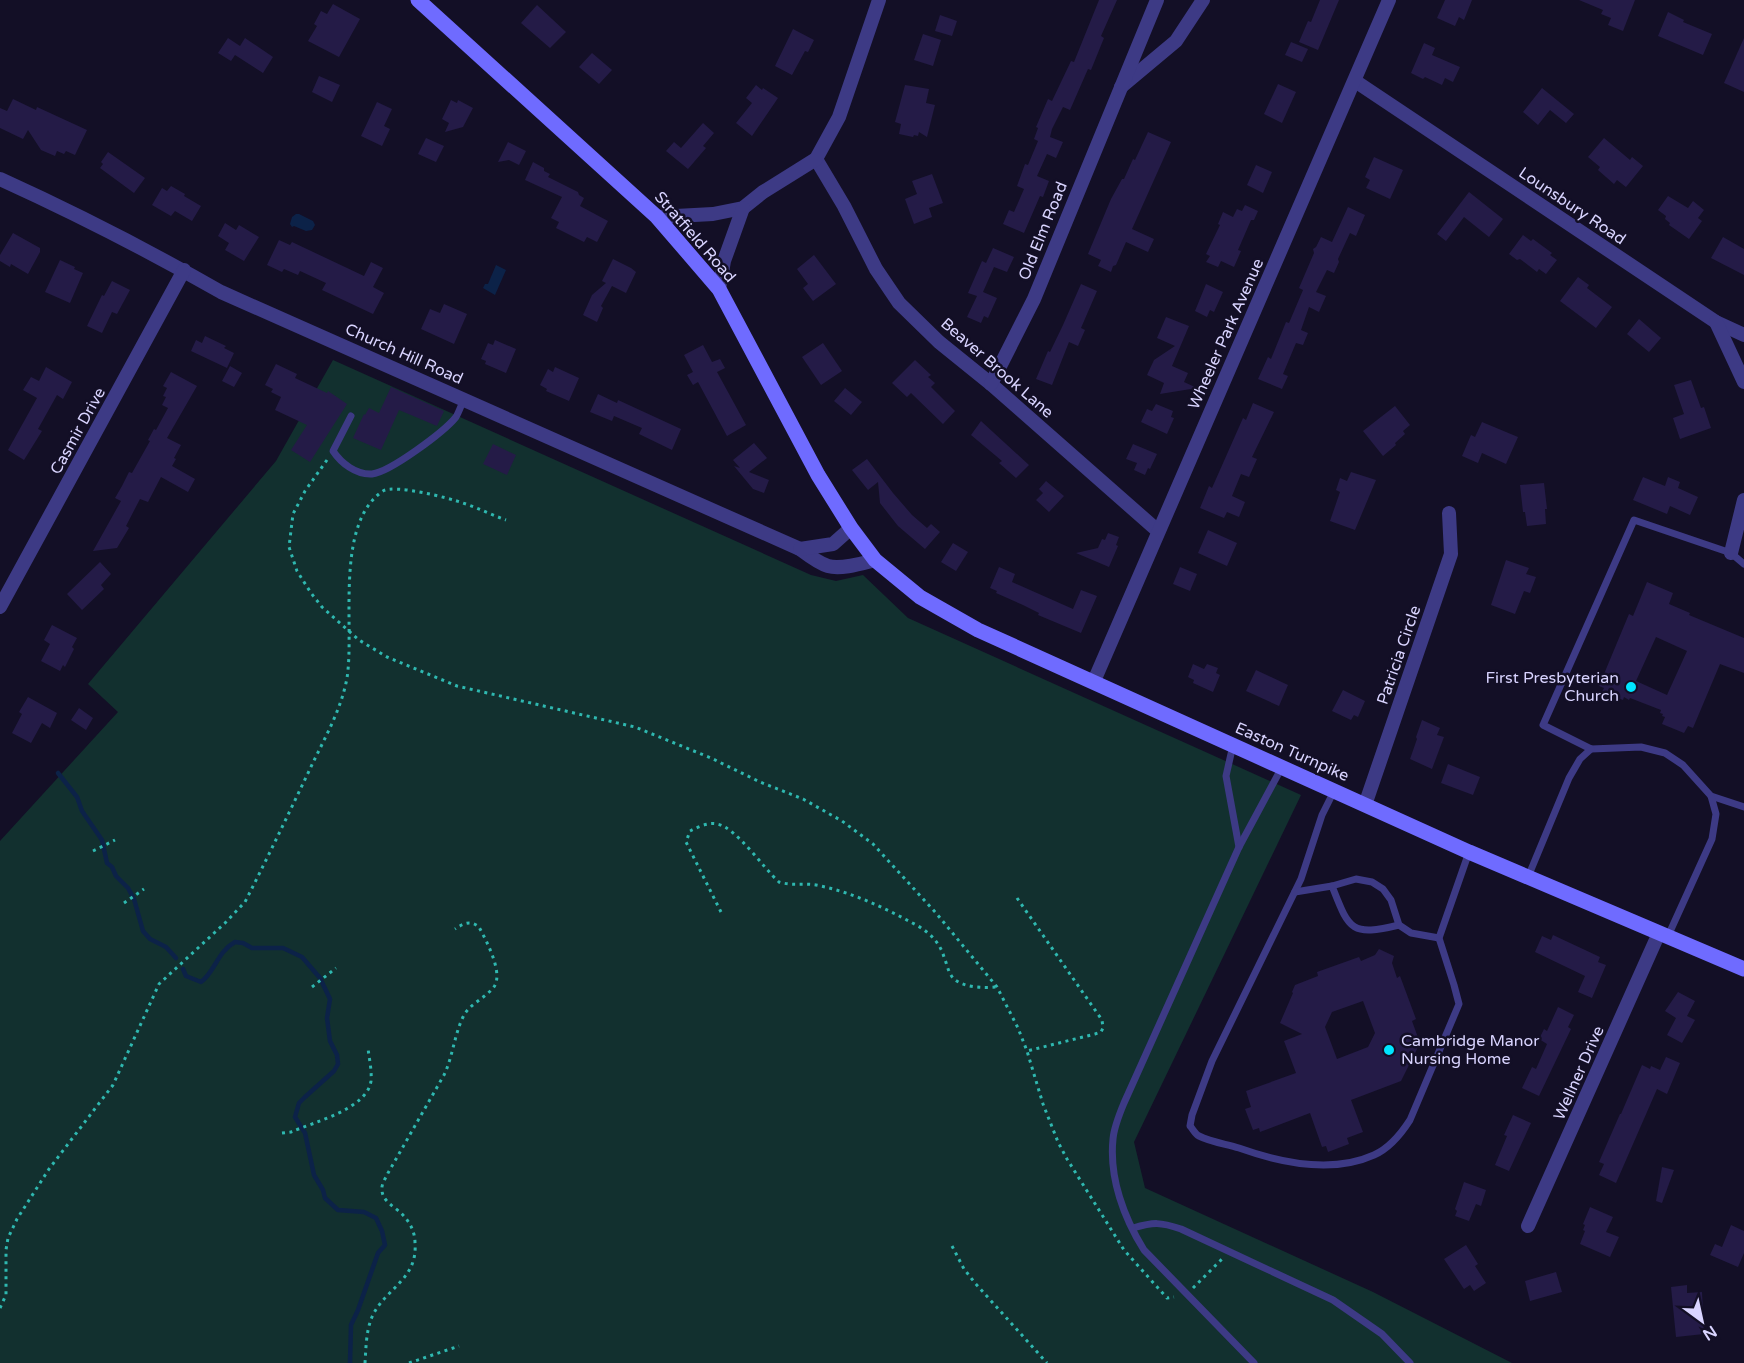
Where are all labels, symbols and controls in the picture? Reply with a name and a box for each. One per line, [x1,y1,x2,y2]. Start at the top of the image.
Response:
street label: Lounsbury Road [1515,163,1629,249]
street label: Old Elm Road [1014,179,1072,283]
street label: Stratfield Road [650,187,740,287]
street label: Wheeler Park Avenue [1184,255,1268,413]
street label: Beaver Brook Lane [937,314,1057,422]
street label: Church Hill Road [342,319,466,389]
street label: Casmir Drive [46,384,110,478]
street label: Patricia Circle [1373,603,1425,707]
place label: First Presbyterian Church [1485,668,1619,706]
marker: First Presbyterian Church [1624,680,1638,694]
street label: Easton Turnpike [1232,718,1352,786]
street label: Wellner Drive [1549,1023,1609,1123]
place label: Cambridge Manor Nursing Home [1401,1031,1540,1069]
marker: Cambridge Manor Nursing Home [1382,1043,1396,1057]
north arrow [1672,1291,1732,1351]
text: N [1699,1321,1720,1345]

